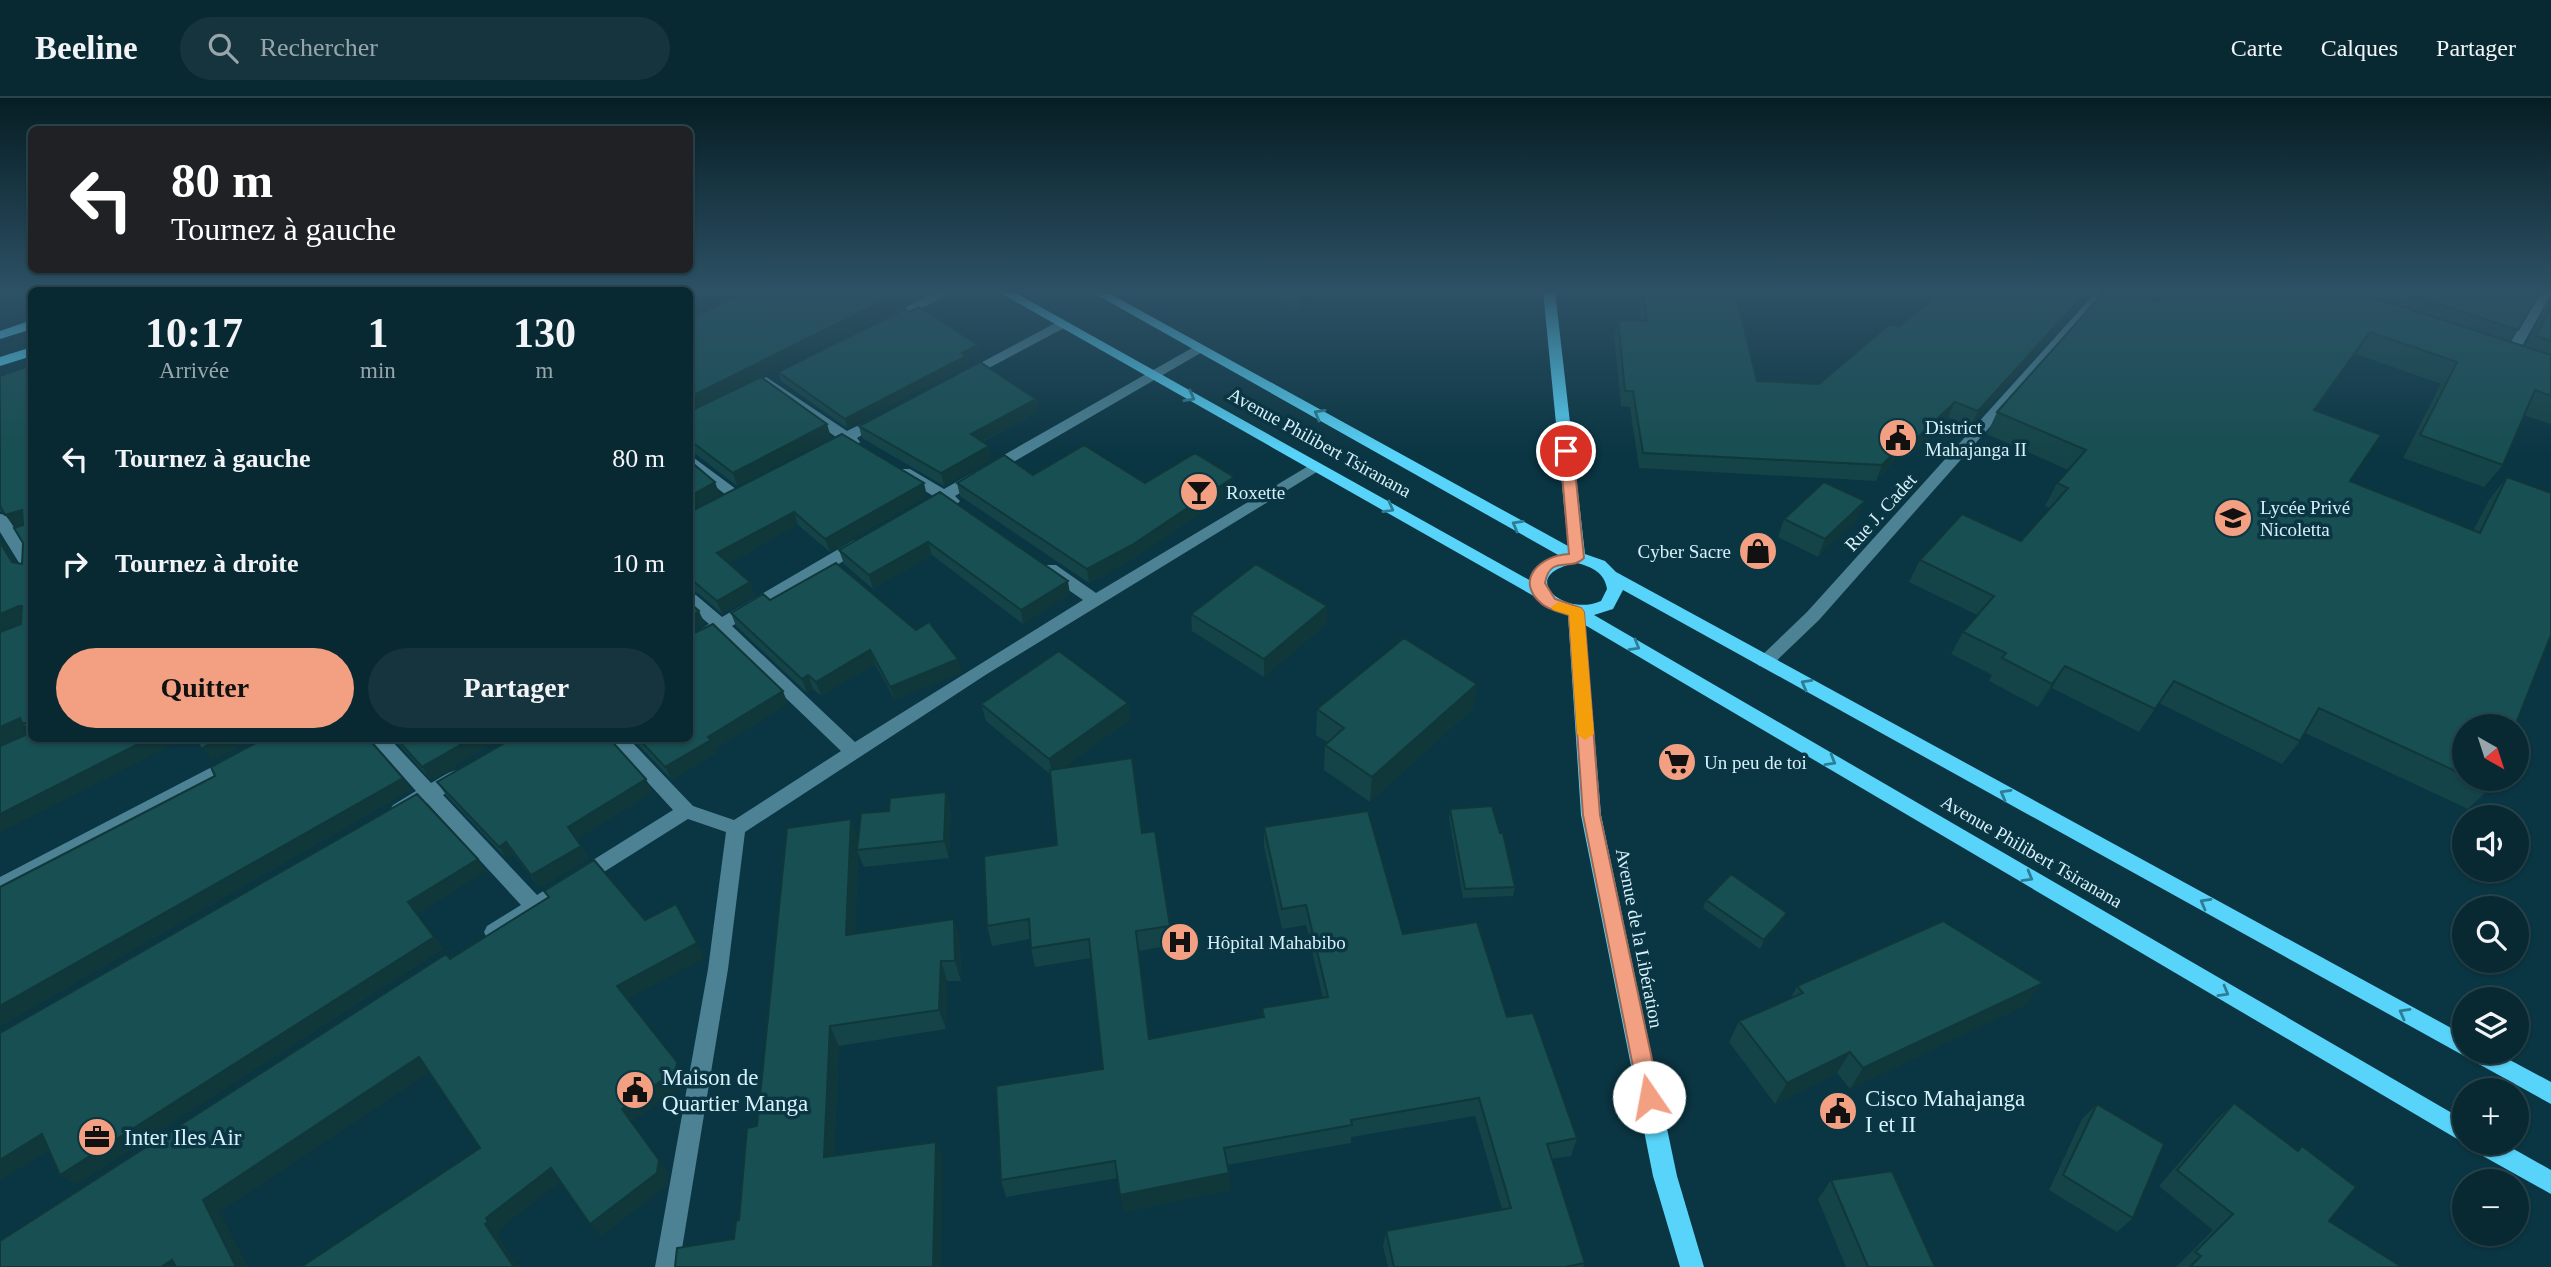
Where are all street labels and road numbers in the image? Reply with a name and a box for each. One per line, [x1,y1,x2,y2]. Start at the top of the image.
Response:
street label: Avenue Philibert Tsiranana [1225,383,1415,502]
street label: Rue J. Cadet [1840,469,1921,555]
street label: Avenue Philibert Tsiranana [1937,791,2127,912]
street label: Avenue de la Libération [1612,846,1667,1030]

